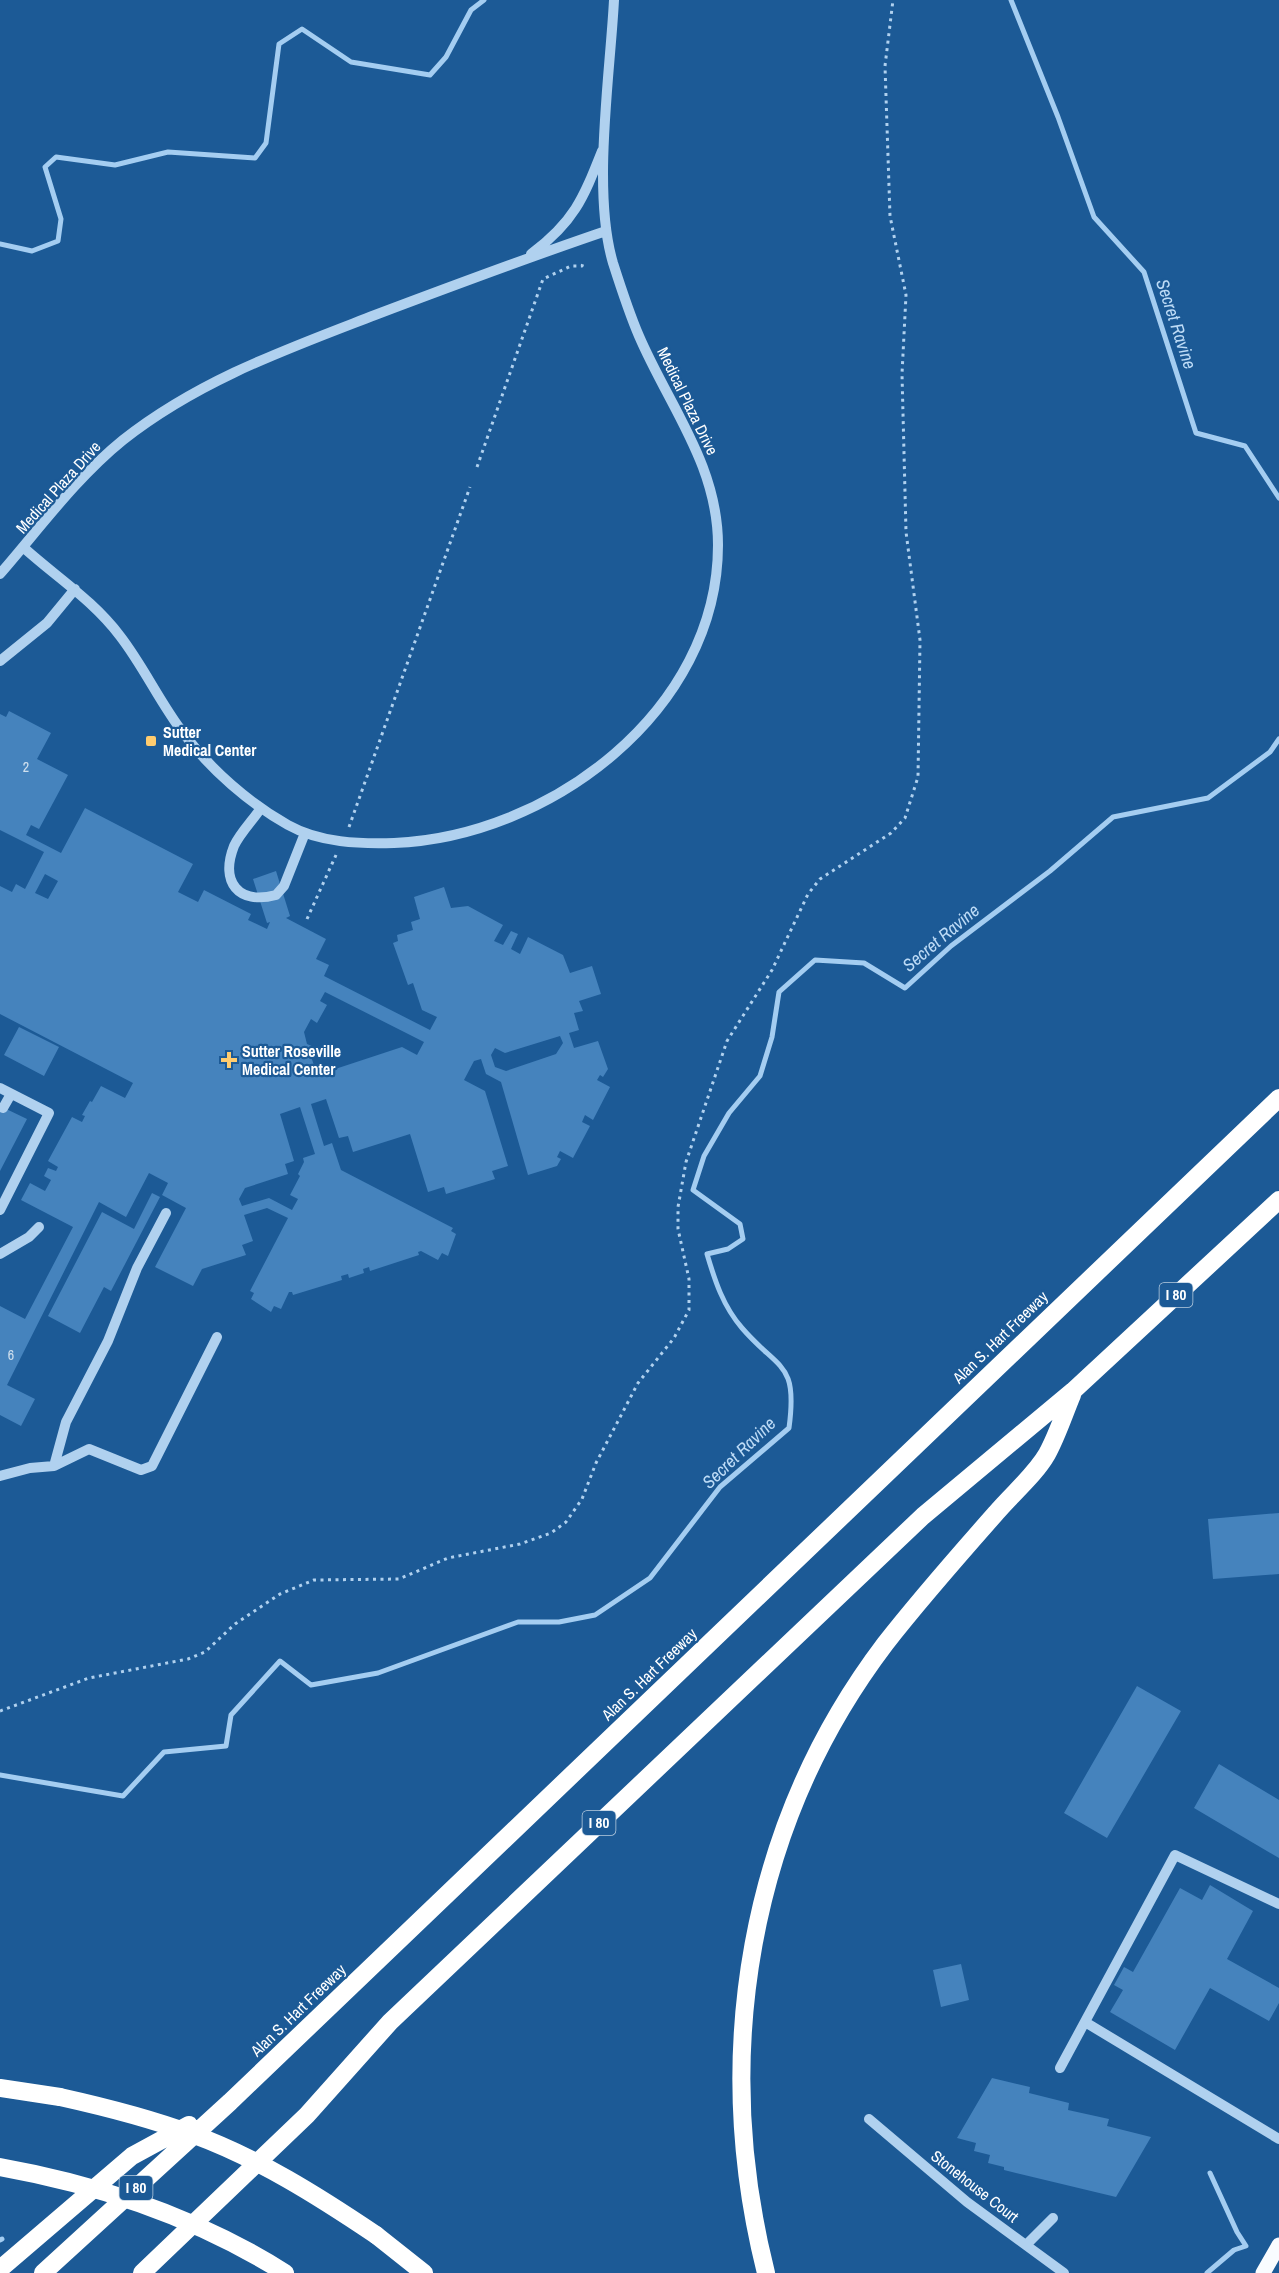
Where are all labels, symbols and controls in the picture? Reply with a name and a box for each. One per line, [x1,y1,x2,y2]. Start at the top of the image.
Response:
water label: Secret Ravine [1150,276,1203,372]
street label: Medical Plaza Drive [652,343,724,459]
street label: Medical Plaza Drive [11,436,105,538]
place label: Sutter Medical Center [163,721,257,761]
marker: Sutter Medical Center [144,734,158,748]
house number: 2 [23,758,29,776]
water label: Secret Ravine [897,898,985,977]
place label: Sutter Roseville Medical Center [242,1040,341,1080]
marker: Sutter Roseville Medical Center [220,1051,238,1069]
road number: I 80 [1160,1283,1192,1307]
street label: Alan S. Hart Freeway [947,1285,1053,1389]
house number: 6 [8,1346,14,1364]
water label: Secret Ravine [696,1411,781,1494]
street label: Alan S. Hart Freeway [596,1622,702,1726]
road number: I 80 [582,1811,616,1835]
street label: Alan S. Hart Freeway [245,1958,351,2062]
street label: Stonehouse Court [927,2145,1024,2227]
road number: I 80 [120,2176,152,2200]

